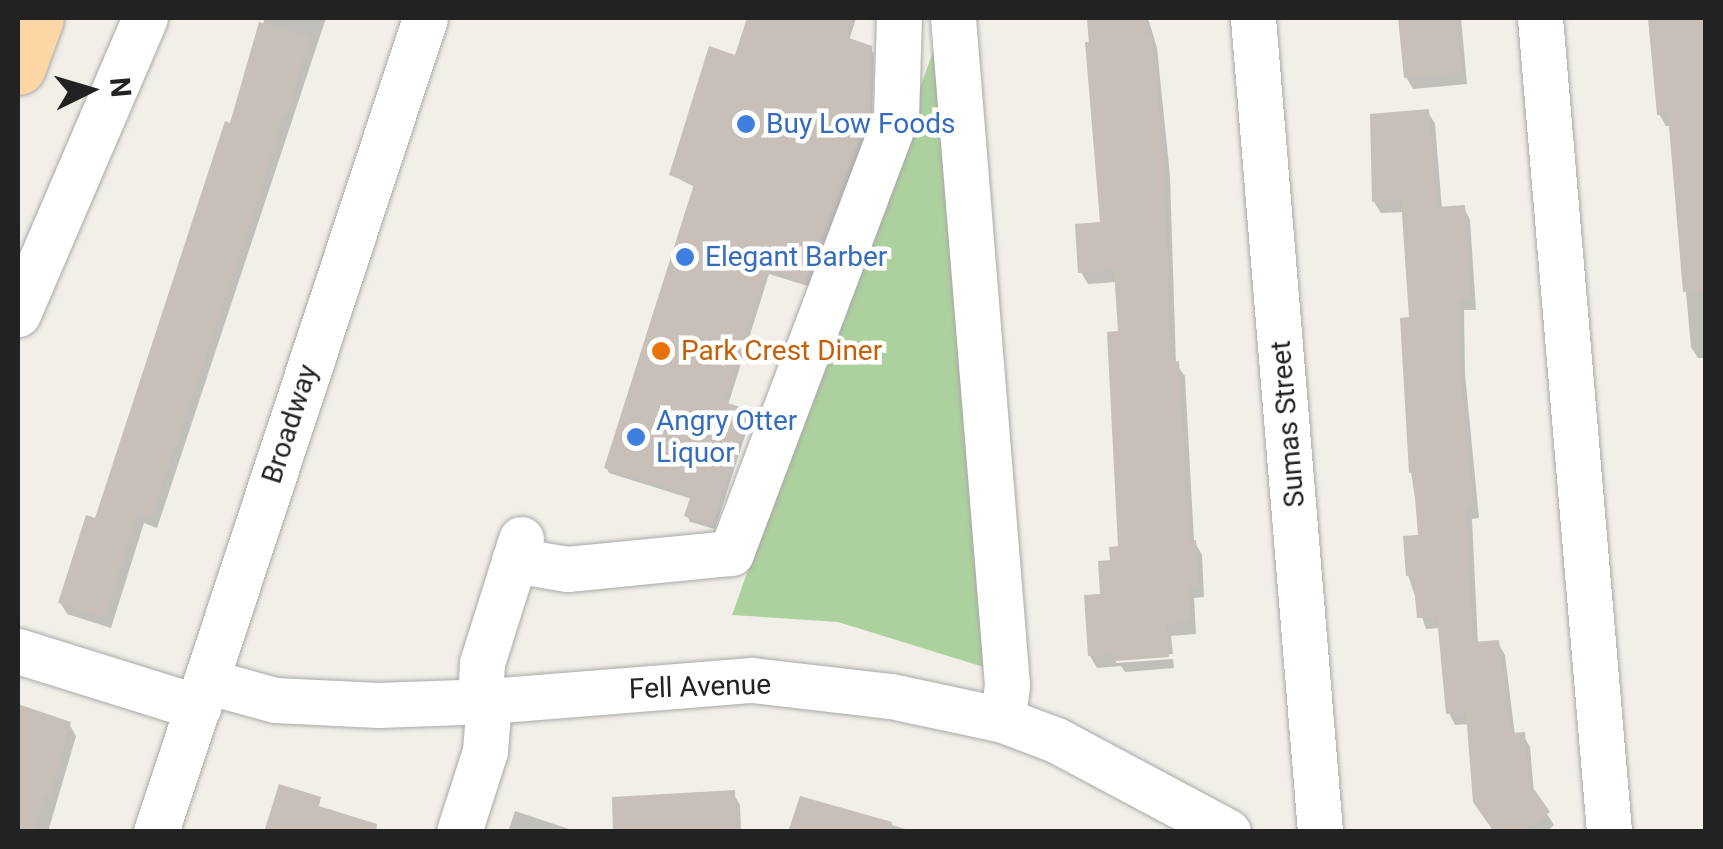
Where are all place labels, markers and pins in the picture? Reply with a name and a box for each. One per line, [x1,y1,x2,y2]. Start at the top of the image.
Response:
place label: Buy Low Foods [766,107,955,141]
marker: Buy Low Foods [735,113,757,135]
place label: Elegant Barber [705,240,887,274]
marker: Elegant Barber [674,246,696,268]
place label: Park Crest Diner [681,334,882,368]
marker: Park Crest Diner [650,340,672,362]
place label: Angry Otter Liquor [656,404,797,470]
marker: Angry Otter Liquor [625,426,647,448]

